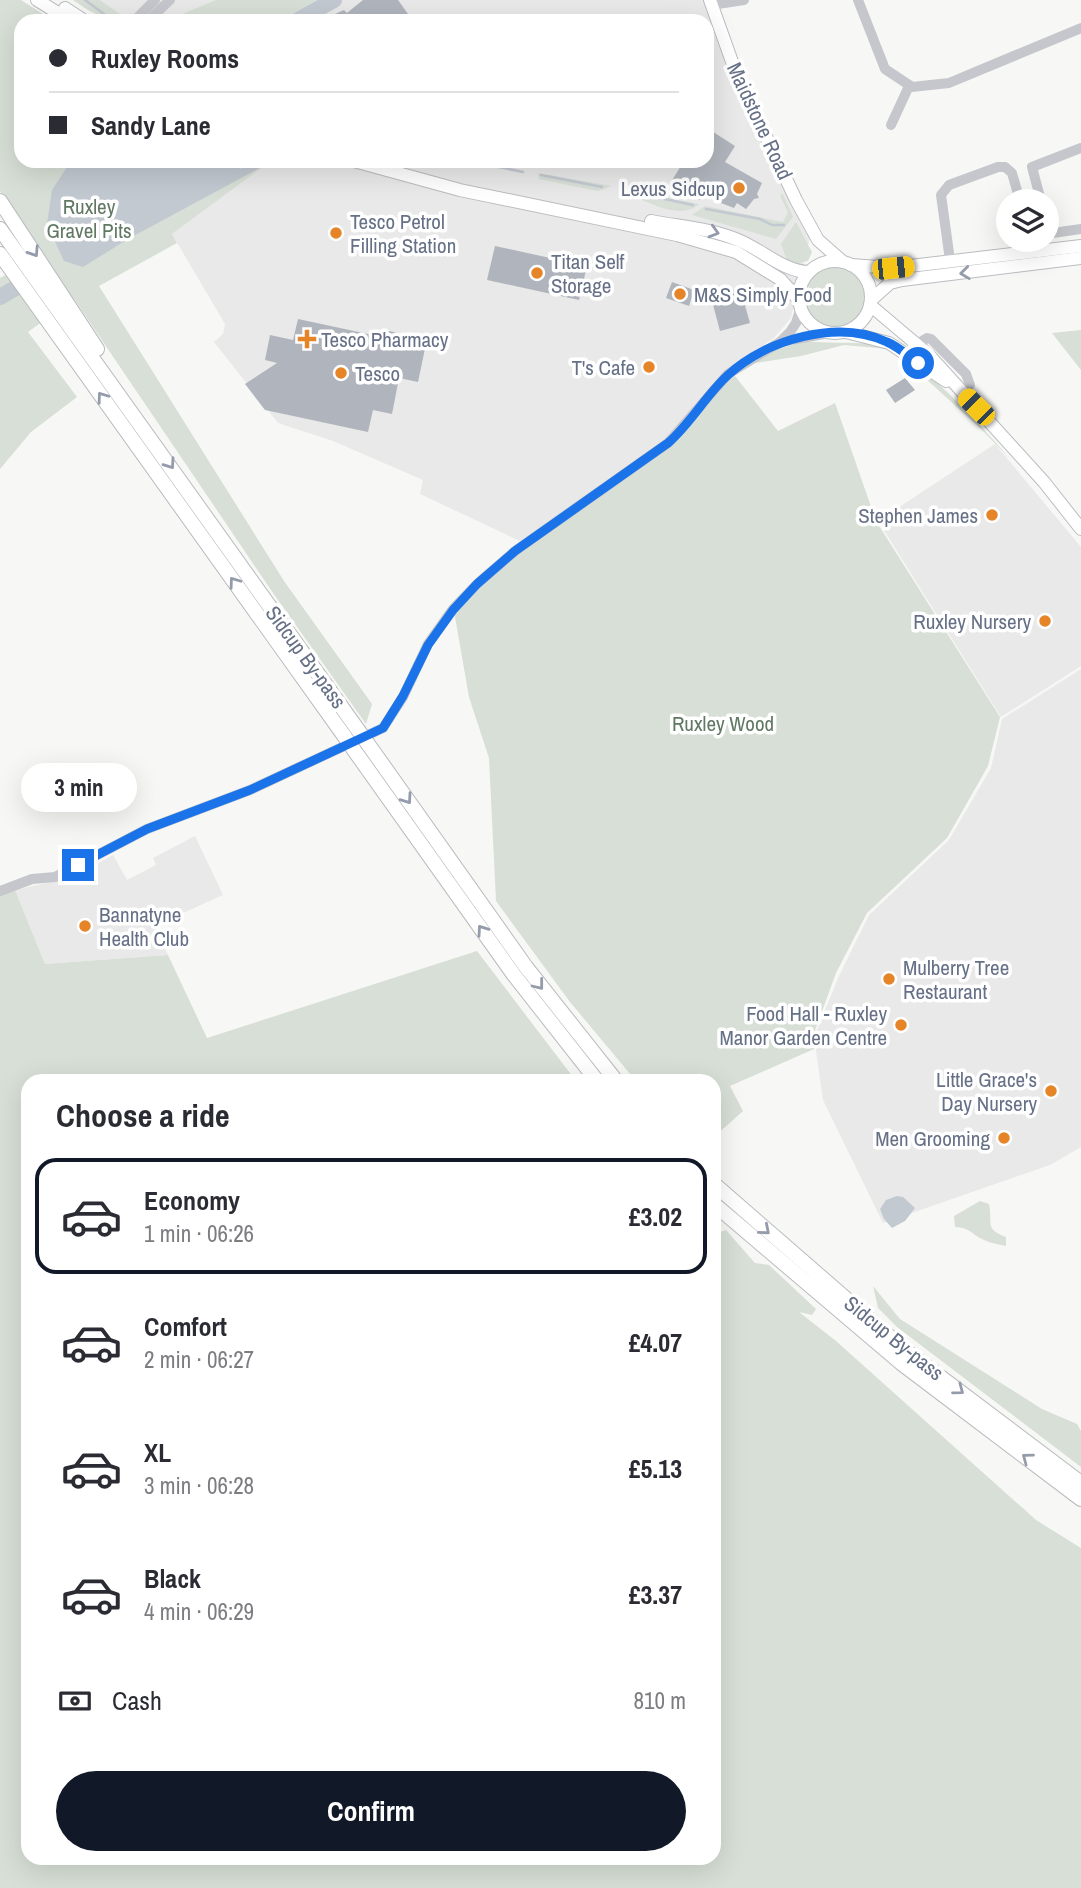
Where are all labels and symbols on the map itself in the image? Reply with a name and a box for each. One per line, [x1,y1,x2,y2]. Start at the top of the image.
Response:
street label: Maidstone Road [720,58,800,184]
place label: Lexus Sidcup [621,174,725,203]
marker: Lexus Sidcup [731,180,747,196]
park label: Ruxley Gravel Pits [46,192,132,245]
place label: Tesco Petrol Filling Station [350,207,456,260]
one-way arrow [707,224,719,238]
marker: Tesco Petrol Filling Station [328,225,344,241]
one-way arrow [25,244,38,257]
place label: Titan Self Storage [551,247,625,300]
car [872,255,915,281]
marker: Titan Self Storage [529,265,545,281]
one-way arrow [959,266,971,281]
place label: M&S Simply Food [694,280,832,309]
marker: M&S Simply Food [672,286,688,302]
place label: Tesco Pharmacy [321,325,449,354]
marker: Tesco Pharmacy [299,331,315,347]
route start [902,347,934,379]
place label: T's Cafe [571,353,635,382]
place label: Tesco [355,359,400,388]
marker: T's Cafe [641,359,657,375]
marker: Tesco [333,365,349,381]
car [954,385,999,429]
one-way arrow [97,392,110,405]
one-way arrow [162,456,174,469]
place label: Stephen James [858,501,978,530]
marker: Stephen James [984,507,1000,523]
one-way arrow [230,577,242,590]
street label: Sidcup By-pass [259,600,353,714]
place label: Ruxley Nursery [913,607,1031,636]
marker: Ruxley Nursery [1037,613,1053,629]
park label: Ruxley Wood [672,709,774,738]
callout: 3 min [20,764,136,812]
one-way arrow [399,791,411,804]
route end [62,849,94,881]
place label: Bannatyne Health Club [99,900,189,953]
marker: Bannatyne Health Club [77,918,93,934]
one-way arrow [478,925,490,938]
place label: Mulberry Tree Restaurant [903,953,1009,1006]
marker: Mulberry Tree Restaurant [881,971,897,987]
one-way arrow [531,977,544,989]
place label: Food Hall - Ruxley Manor Garden Centre [720,999,887,1052]
marker: Food Hall - Ruxley Manor Garden Centre [893,1017,909,1033]
place label: Little Grace's Day Nursery [936,1065,1037,1118]
marker: Little Grace's Day Nursery [1043,1083,1059,1099]
place label: Men Grooming [875,1124,990,1153]
marker: Men Grooming [996,1130,1012,1146]
one-way arrow [756,1222,769,1234]
street label: Sidcup By-pass [838,1289,950,1387]
one-way arrow [951,1382,963,1395]
one-way arrow [1022,1453,1034,1466]

